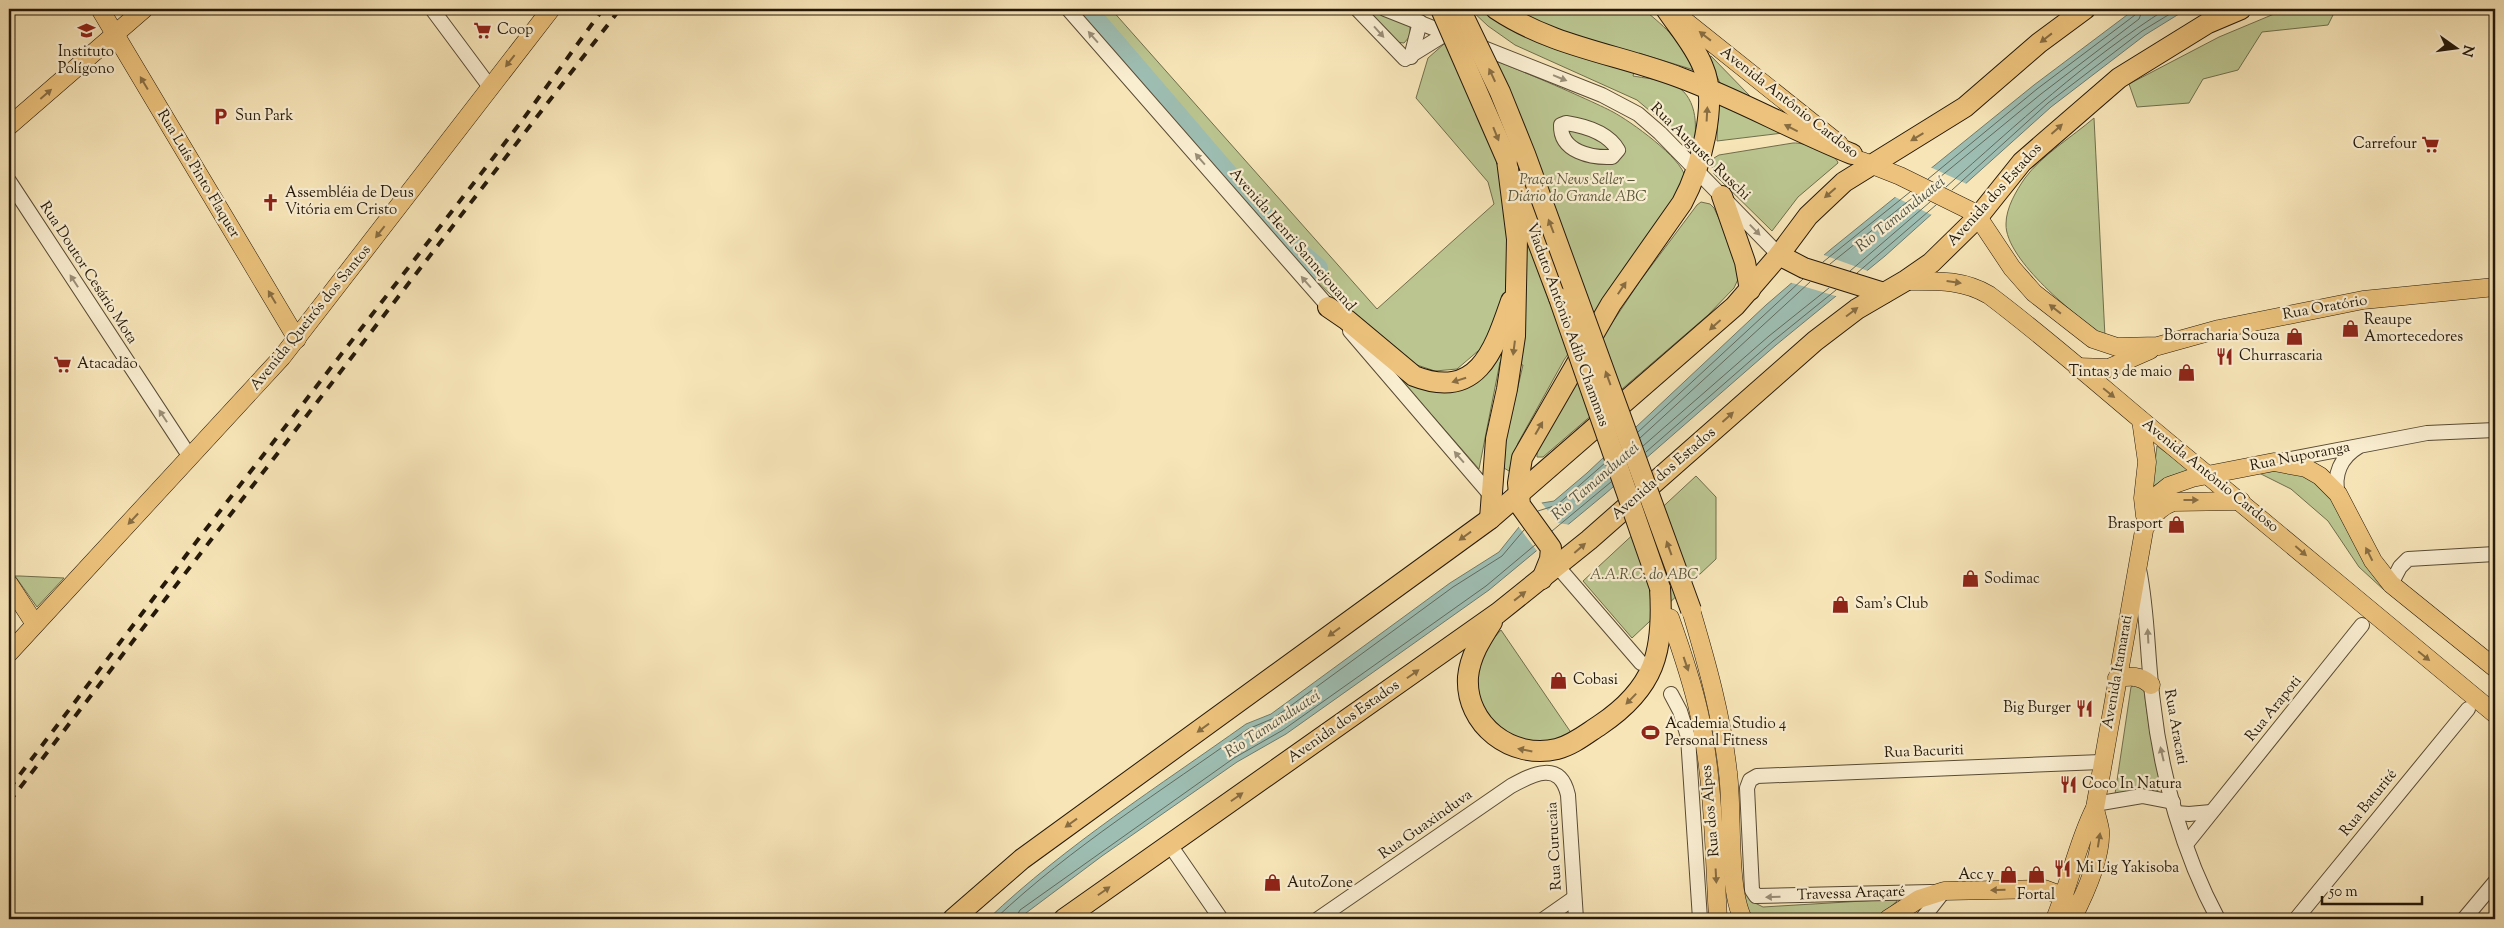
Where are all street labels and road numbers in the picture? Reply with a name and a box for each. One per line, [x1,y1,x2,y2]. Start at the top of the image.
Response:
street label: Avenida Antônio Cardoso [1715,42,1863,164]
street label: Rua Augusto Ruschi [1645,98,1755,206]
street label: Rua Luís Pinto Flaquer [151,106,245,243]
street label: Avenida dos Estados [1943,139,2047,251]
street label: Avenida Henri Sannejouand [1224,164,1360,317]
street label: Rua Doutor Cesário Mota [34,198,142,348]
street label: Viaduto Antônio Adib Chammas [1520,220,1614,430]
street label: Avenida Queirós dos Santos [246,241,377,395]
street label: Rua Oratório [2281,290,2369,326]
street label: Avenida Antônio Cardoso [2137,414,2283,538]
street label: Avenida dos Estados [1607,423,1721,525]
street label: Rua Nuporanga [2248,437,2352,477]
street label: Avenida Itamarati [2098,613,2138,731]
street label: Rua Arapoti [2241,672,2307,746]
street label: Avenida dos Estados [1284,675,1404,769]
street label: Rua Aracati [2158,688,2192,766]
street label: Rua Bacuriti [1884,740,1964,764]
street label: Rua dos Alpes [1697,764,1725,858]
street label: Rua Baturité [2335,765,2403,841]
street label: Rua Guaxinduva [1375,785,1477,865]
street label: Rua Curucaia [1542,801,1568,891]
street label: Travessa Araçaré [1797,882,1905,906]

